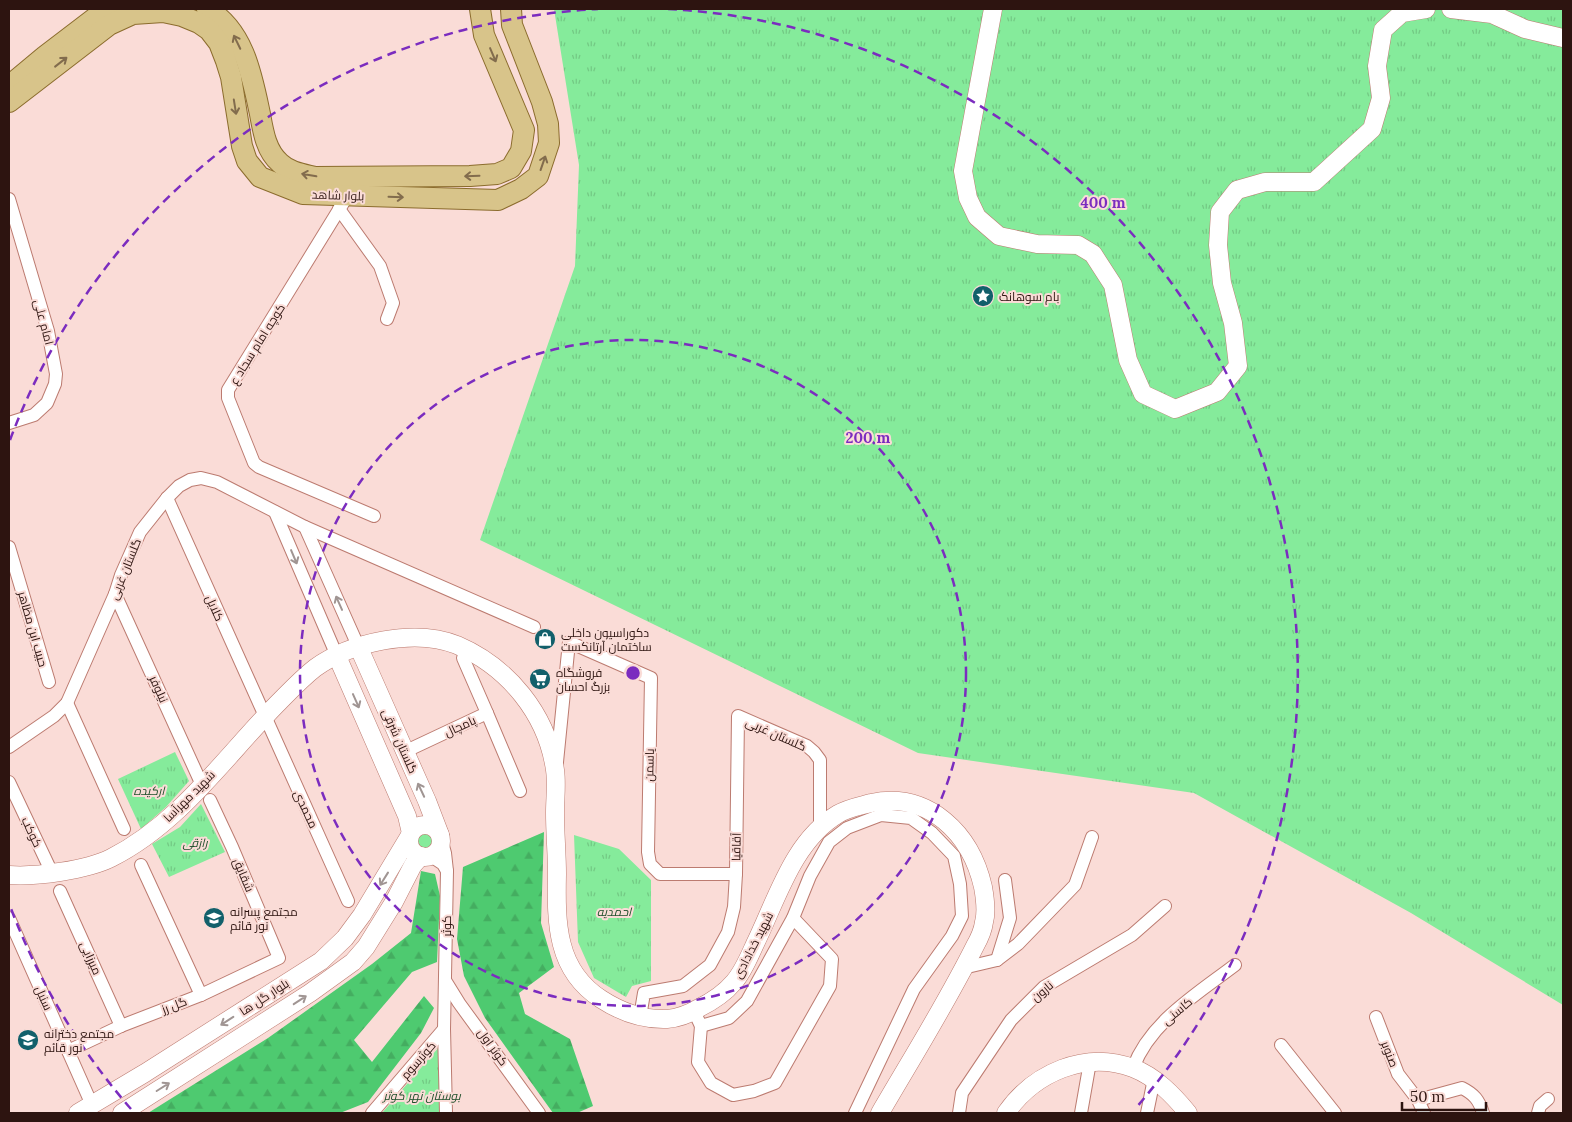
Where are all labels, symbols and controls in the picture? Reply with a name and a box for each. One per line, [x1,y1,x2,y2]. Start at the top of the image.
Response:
one-way arrow [232,34,242,49]
one-way arrow [489,47,498,62]
one-way arrow [54,56,67,67]
one-way arrow [231,99,241,115]
one-way arrow [538,155,548,171]
one-way arrow [302,170,318,180]
one-way arrow [464,171,480,180]
street label: بلوار شاهد [311,187,365,203]
one-way arrow [388,192,404,202]
text: 400 m [1080,193,1126,212]
place icon: بام سوهانک [971,284,995,308]
place label: بام سوهانک [999,289,1059,305]
street label: امام علی [30,298,57,347]
street label: کوچه امام سجاد ع [226,301,290,388]
text: 200 m [846,428,891,447]
street label: گلستان غربی [106,536,144,602]
one-way arrow [289,549,299,564]
street label: حبیب ابن مظاهر [15,588,51,669]
street label: کلایل [203,593,227,623]
one-way arrow [334,596,344,611]
place label: دکوراسیون داخلی ساختمان آرتانکست [561,625,652,654]
shop icon: دکوراسیون داخلی ساختمان آرتانکست [533,627,557,651]
centre of rings [624,664,642,682]
place label: فروشگاه بزرگ احسان [556,665,610,694]
supermarket icon: فروشگاه بزرگ احسان [528,667,552,691]
street label: نیلوفر [146,672,172,705]
one-way arrow [352,693,362,708]
street label: گلستان شرقی [379,706,421,776]
street label: پامچال [442,712,480,742]
street label: گلستان غربی [743,714,809,754]
street label: یاسمن [641,747,657,782]
street label: شهید مهرآسا [160,767,218,825]
park label: ارکیده [134,783,166,798]
one-way arrow [416,783,426,798]
street label: محمدی [291,788,321,830]
street label: کوکب [18,814,46,850]
street label: آقاقیا [728,832,744,861]
park label: رازقی [182,835,208,850]
street label: شقایق [230,856,258,894]
one-way arrow [379,872,389,886]
place label: مجتمع پسرانه نور قائم [230,904,298,934]
park label: احمدیه [597,904,633,919]
school or university icon: مجتمع پسرانه نور قائم [202,906,226,930]
street label: شهید خدادادی [730,909,776,981]
street label: کوثر [439,915,454,938]
street label: میرزایی [77,939,105,977]
street label: بلوار گل ها [236,975,292,1019]
street label: نارون [1028,977,1056,1005]
street label: سنبل [32,983,56,1013]
street label: گل رز [158,993,189,1017]
street label: کاسنی [1159,994,1195,1028]
one-way arrow [293,995,307,1005]
one-way arrow [221,1016,235,1026]
place label: مجتمع دخترانه نور قائم [44,1026,114,1056]
street label: کوثر اول [475,1026,511,1068]
school or university icon: مجتمع دخترانه نور قائم [16,1028,40,1052]
street label: کوثرسوم [397,1038,439,1083]
street label: صنوبر [1378,1038,1402,1069]
scale bar [1402,1080,1486,1112]
one-way arrow [156,1082,170,1093]
text: 50 m [1410,1087,1445,1106]
park label: بوستان نهر کوثر [381,1088,461,1103]

